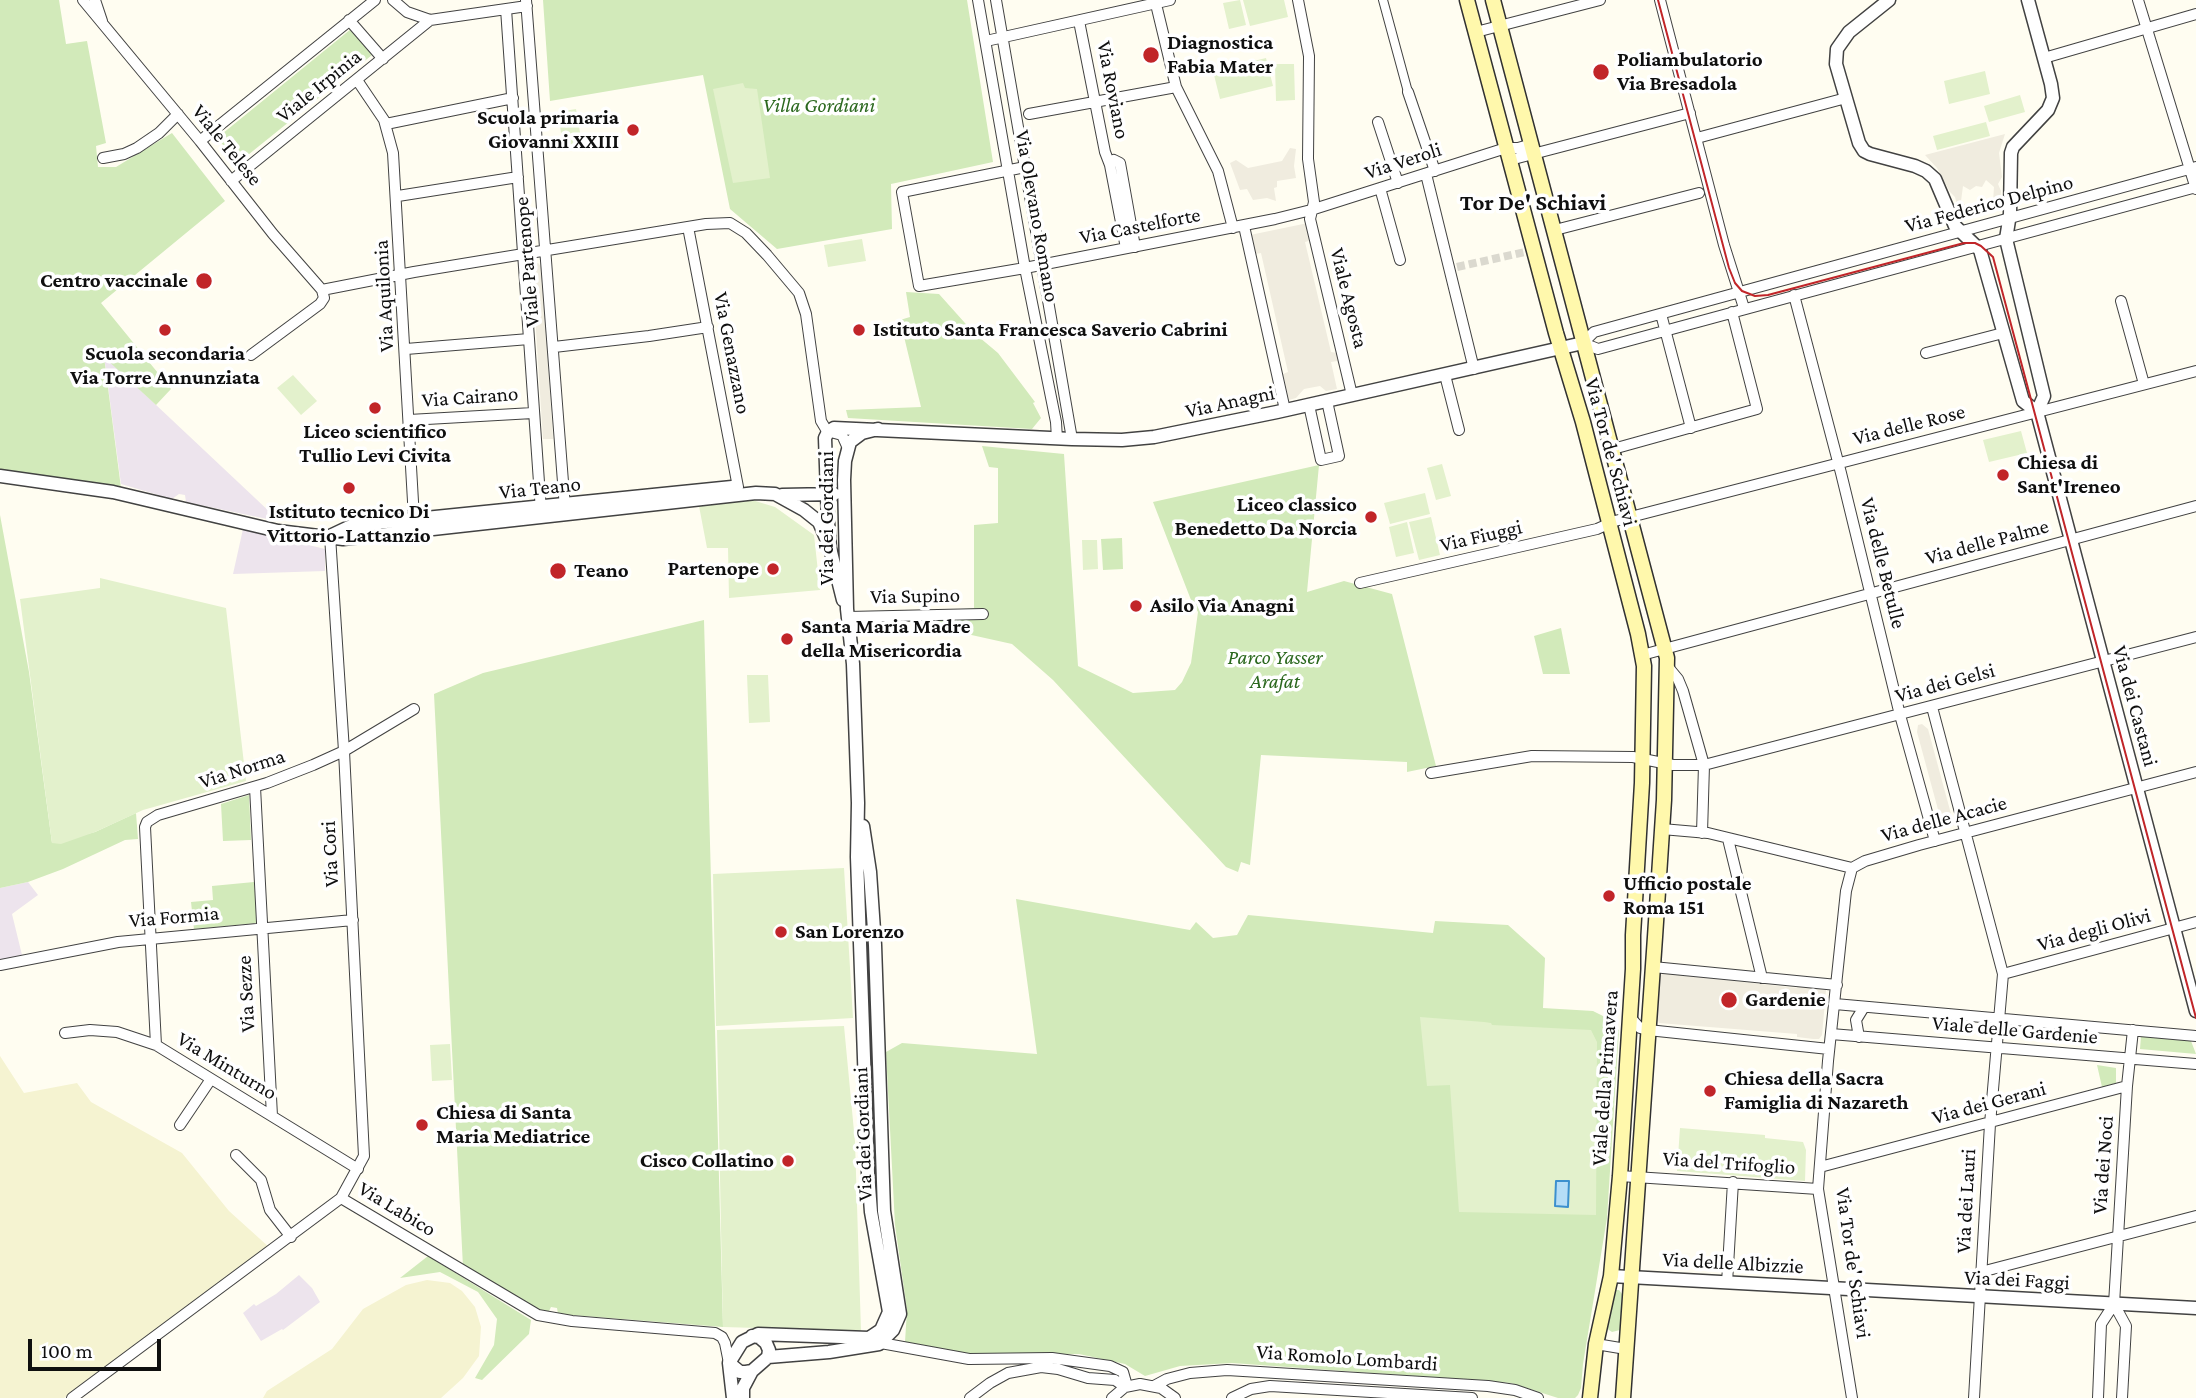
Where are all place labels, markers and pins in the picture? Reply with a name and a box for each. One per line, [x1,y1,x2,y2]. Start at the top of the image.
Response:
place label: Diagnostica Fabia Mater [1167,30,1273,80]
marker: Diagnostica Fabia Mater [1141,45,1161,65]
place label: Poliambulatorio Via Bresadola [1617,47,1763,97]
marker: Poliambulatorio Via Bresadola [1591,62,1611,82]
place label: Scuola primaria Giovanni XXIII [477,105,619,155]
marker: Scuola primaria Giovanni XXIII [625,122,641,138]
place label: Centro vaccinale [40,268,188,294]
marker: Centro vaccinale [194,271,214,291]
place label: Istituto Santa Francesca Saverio Cabrini [873,317,1228,343]
marker: Scuola secondaria Via Torre Annunziata [157,322,173,338]
marker: Istituto Santa Francesca Saverio Cabrini [851,322,867,338]
place label: Scuola secondaria Via Torre Annunziata [70,341,260,391]
marker: Liceo scientifico Tullio Levi Civita [367,400,383,416]
place label: Liceo scientifico Tullio Levi Civita [299,419,451,469]
place label: Chiesa di Sant'Ireneo [2017,450,2121,500]
marker: Chiesa di Sant'Ireneo [1995,467,2011,483]
marker: Istituto tecnico Di Vittorio-Lattanzio [341,480,357,496]
place label: Liceo classico Benedetto Da Norcia [1175,492,1357,542]
place label: Istituto tecnico Di Vittorio-Lattanzio [267,499,431,549]
marker: Liceo classico Benedetto Da Norcia [1363,509,1379,525]
place label: Partenope [668,556,759,582]
place label: Teano [574,558,629,584]
marker: Teano [548,561,568,581]
marker: Partenope [765,561,781,577]
place label: Asilo Via Anagni [1150,593,1294,619]
marker: Asilo Via Anagni [1128,598,1144,614]
place label: Santa Maria Madre della Misericordia [801,614,970,664]
marker: Santa Maria Madre della Misericordia [779,631,795,647]
place label: Ufficio postale Roma 151 [1623,871,1751,921]
marker: Ufficio postale Roma 151 [1601,888,1617,904]
place label: San Lorenzo [795,919,904,945]
marker: San Lorenzo [773,924,789,940]
place label: Gardenie [1745,987,1826,1013]
marker: Gardenie [1719,990,1739,1010]
place label: Chiesa della Sacra Famiglia di Nazareth [1724,1066,1909,1116]
marker: Chiesa della Sacra Famiglia di Nazareth [1702,1083,1718,1099]
place label: Chiesa di Santa Maria Mediatrice [436,1100,590,1150]
marker: Chiesa di Santa Maria Mediatrice [414,1117,430,1133]
place label: Cisco Collatino [640,1148,774,1174]
marker: Cisco Collatino [780,1153,796,1169]

